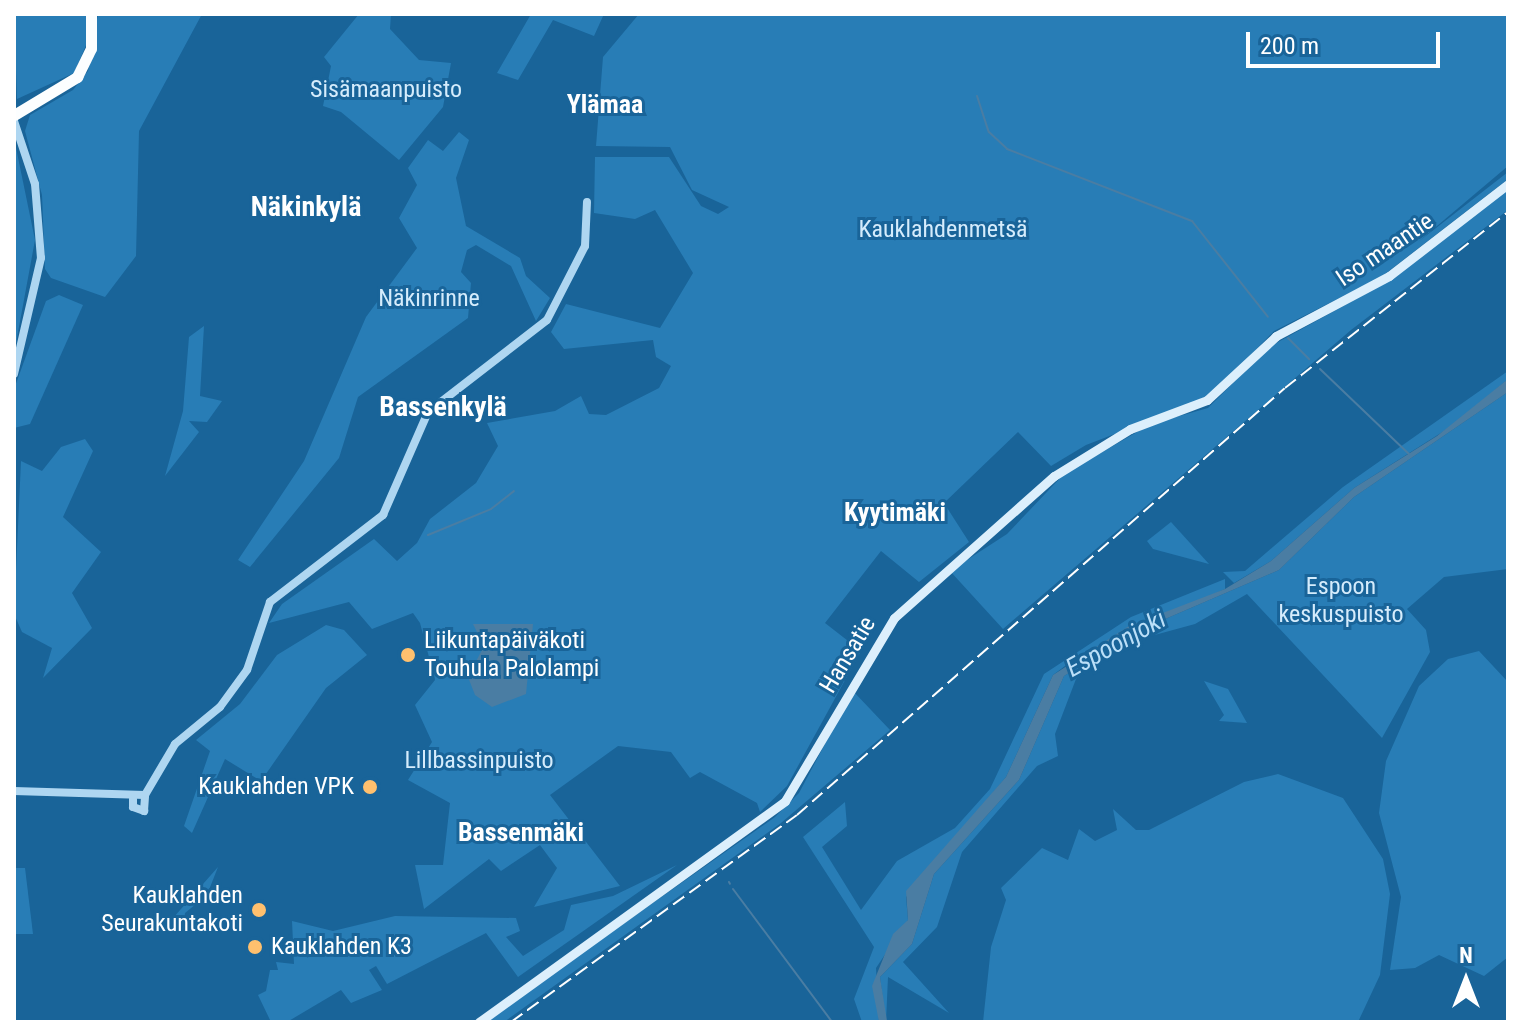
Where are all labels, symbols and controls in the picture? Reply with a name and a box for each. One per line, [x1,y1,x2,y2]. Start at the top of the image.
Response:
scale bar [1250,16,1444,66]
text: 200 m [1260,32,1319,60]
park label: Sisämaanpuisto [310,76,462,104]
district label: Ylämaa [567,89,643,121]
district label: Näkinkylä [251,190,361,224]
street label: Iso maantie [1331,207,1439,293]
park label: Kauklahdenmetsä [858,216,1028,244]
park label: Näkinrinne [378,285,480,313]
district label: Bassenkylä [379,390,507,424]
district label: Kyytimäki [844,497,946,529]
park label: Espoon keskuspuisto [1279,573,1403,629]
water label: Espoonjoki [1061,604,1171,684]
street label: Hansatie [814,611,882,699]
place label: Liikuntapäiväkoti Touhula Palolampi [424,627,599,683]
marker: Liikuntapäiväkoti Touhula Palolampi [399,646,417,664]
park label: Lillbassinpuisto [404,747,554,775]
place label: Kauklahden VPK [198,773,354,801]
marker: Kauklahden VPK [361,778,379,796]
district label: Bassenmäki [458,817,584,849]
place label: Kauklahden Seurakuntakoti [101,882,243,938]
marker: Kauklahden Seurakuntakoti [250,901,268,919]
place label: Kauklahden K3 [271,933,412,961]
marker: Kauklahden K3 [246,938,264,956]
north arrow [1426,940,1506,1020]
text: N [1459,943,1473,968]

